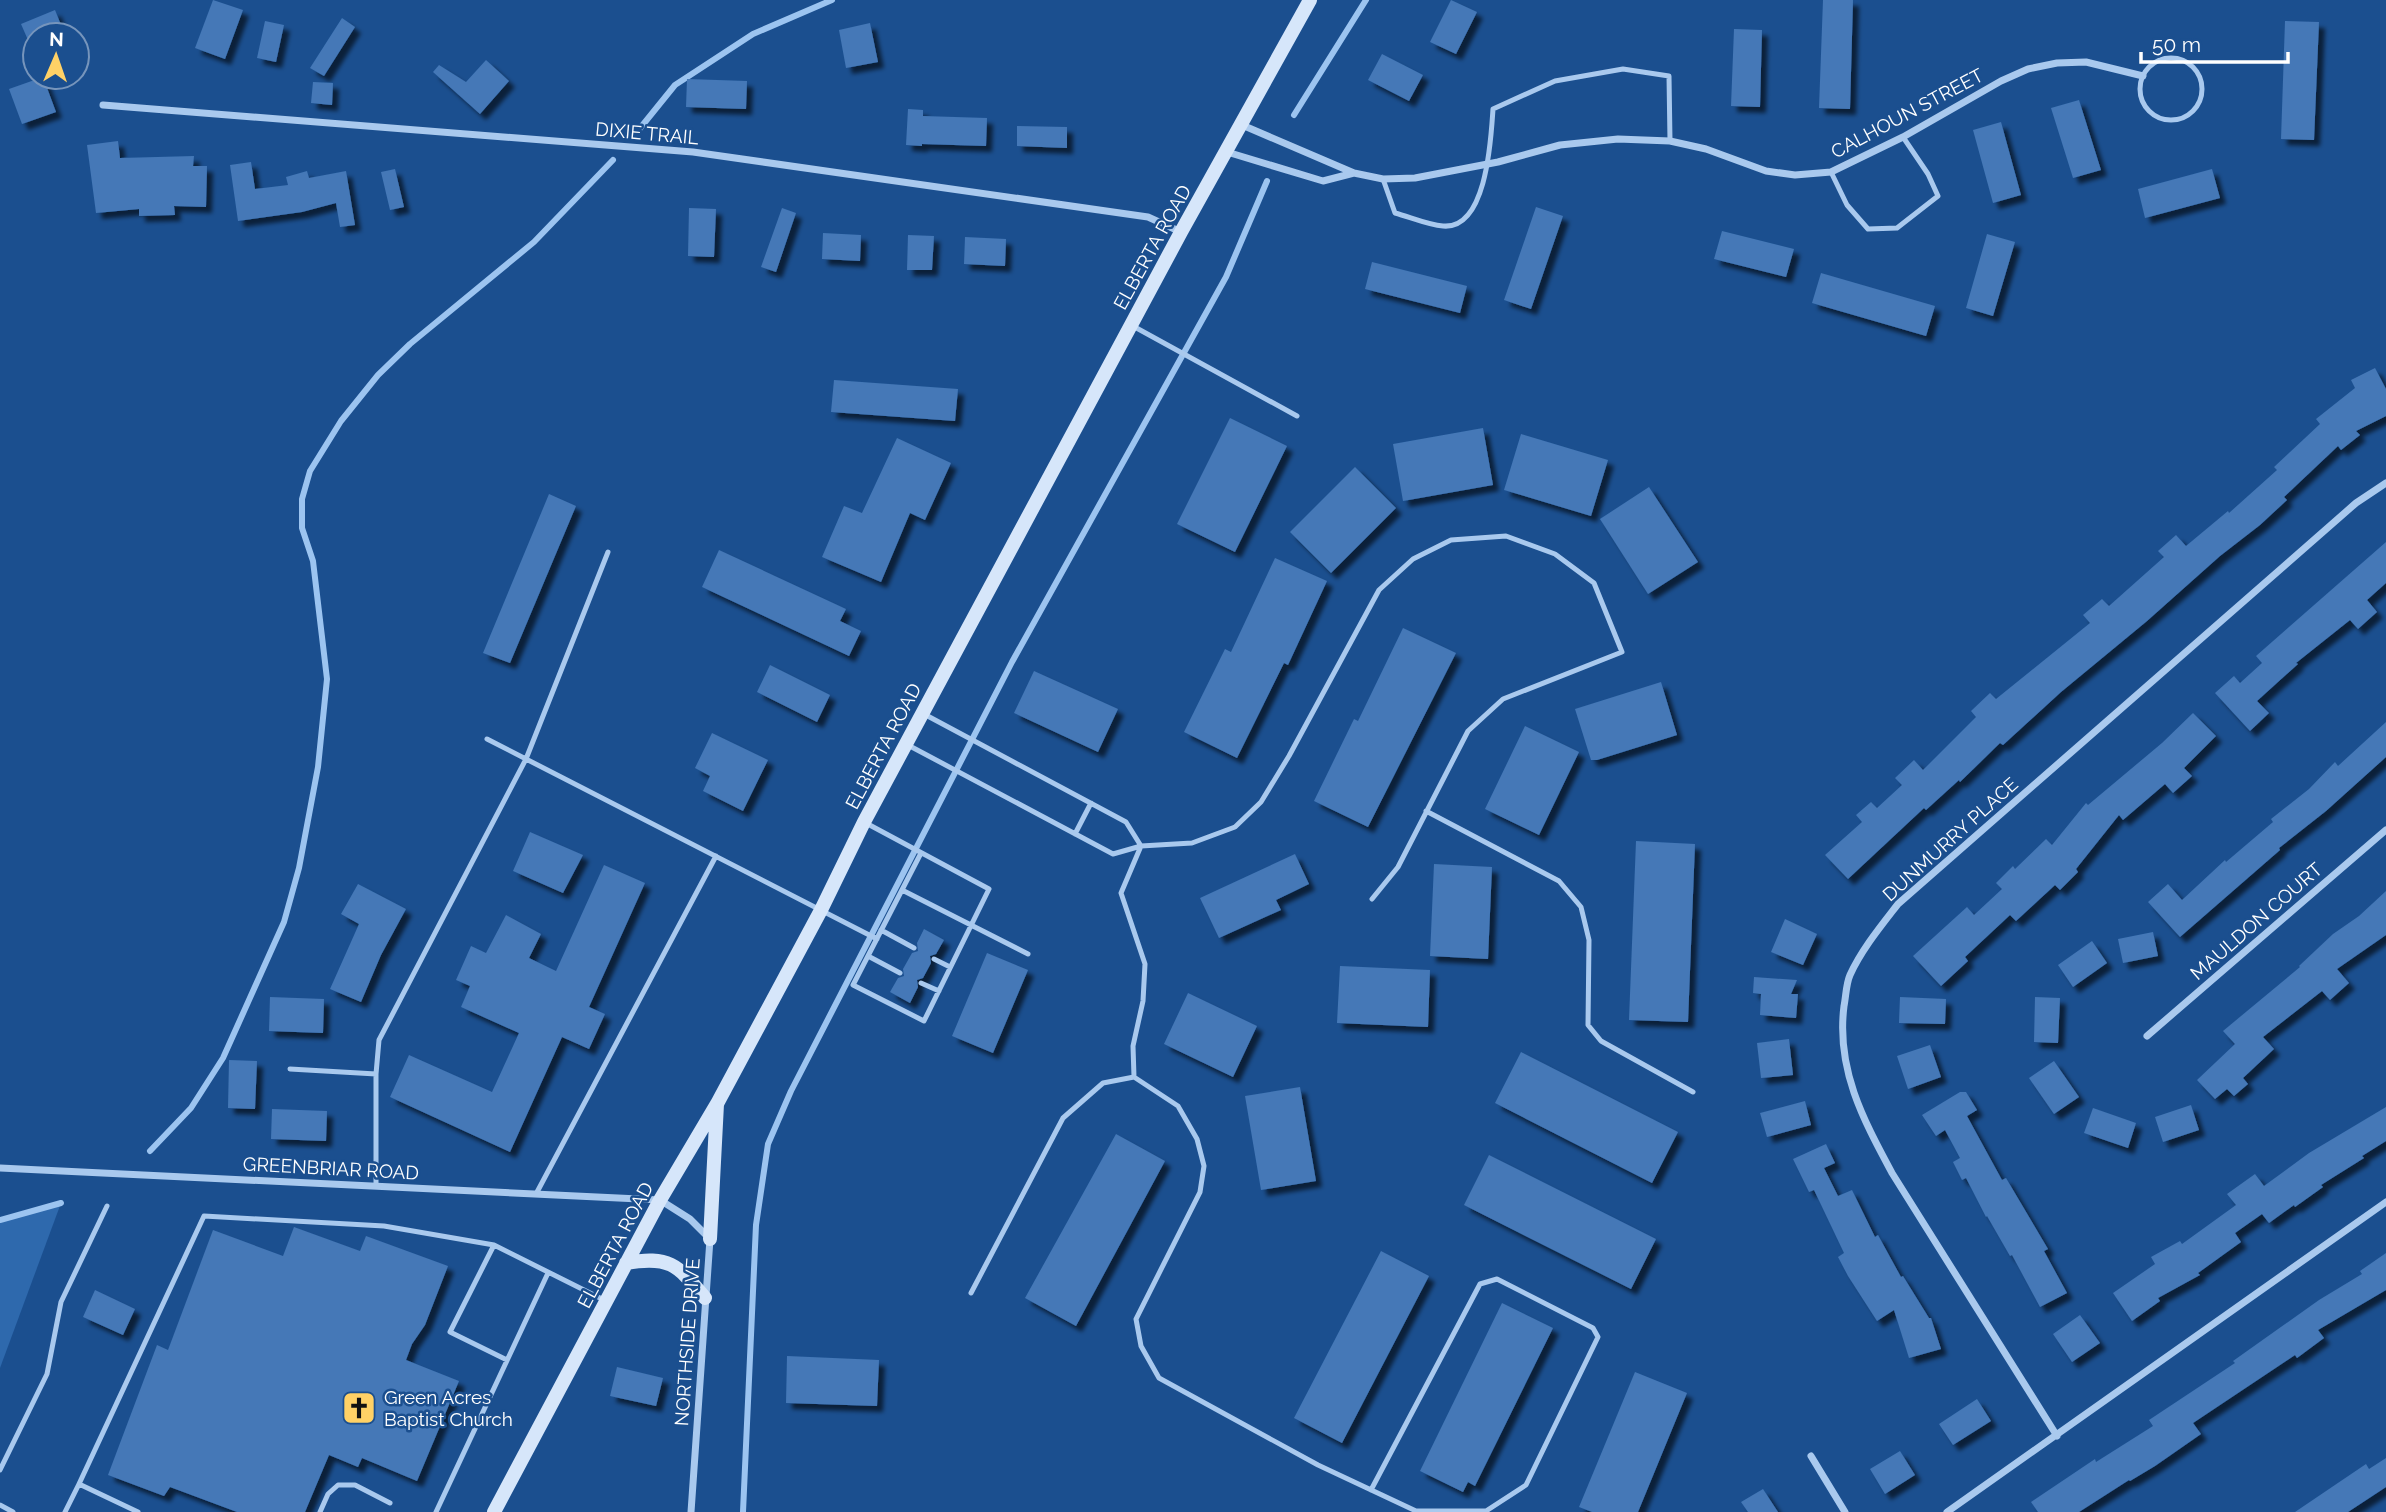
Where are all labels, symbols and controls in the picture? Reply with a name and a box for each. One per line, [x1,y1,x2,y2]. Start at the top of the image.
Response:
north arrow [21,21,91,91]
scale bar [2141,21,2288,65]
text: N [49,28,64,50]
text: 50 m [2152,32,2201,57]
street label: CALHOUN STREET [1827,63,1987,162]
street label: DIXIE TRAIL [595,118,699,148]
street label: ELBERTA ROAD [1109,181,1195,313]
street label: ELBERTA ROAD [841,679,925,813]
street label: DUNMURRY PLACE [1878,773,2022,905]
street label: MAULDON COURT [2186,858,2327,984]
street label: GREENBRIAR ROAD [242,1152,420,1184]
street label: ELBERTA ROAD [573,1178,657,1312]
street label: NORTHSIDE DRIVE [670,1257,704,1427]
place label: Green Acres Baptist Church [384,1386,513,1430]
church icon: Green Acres Baptist Church [340,1389,378,1427]

